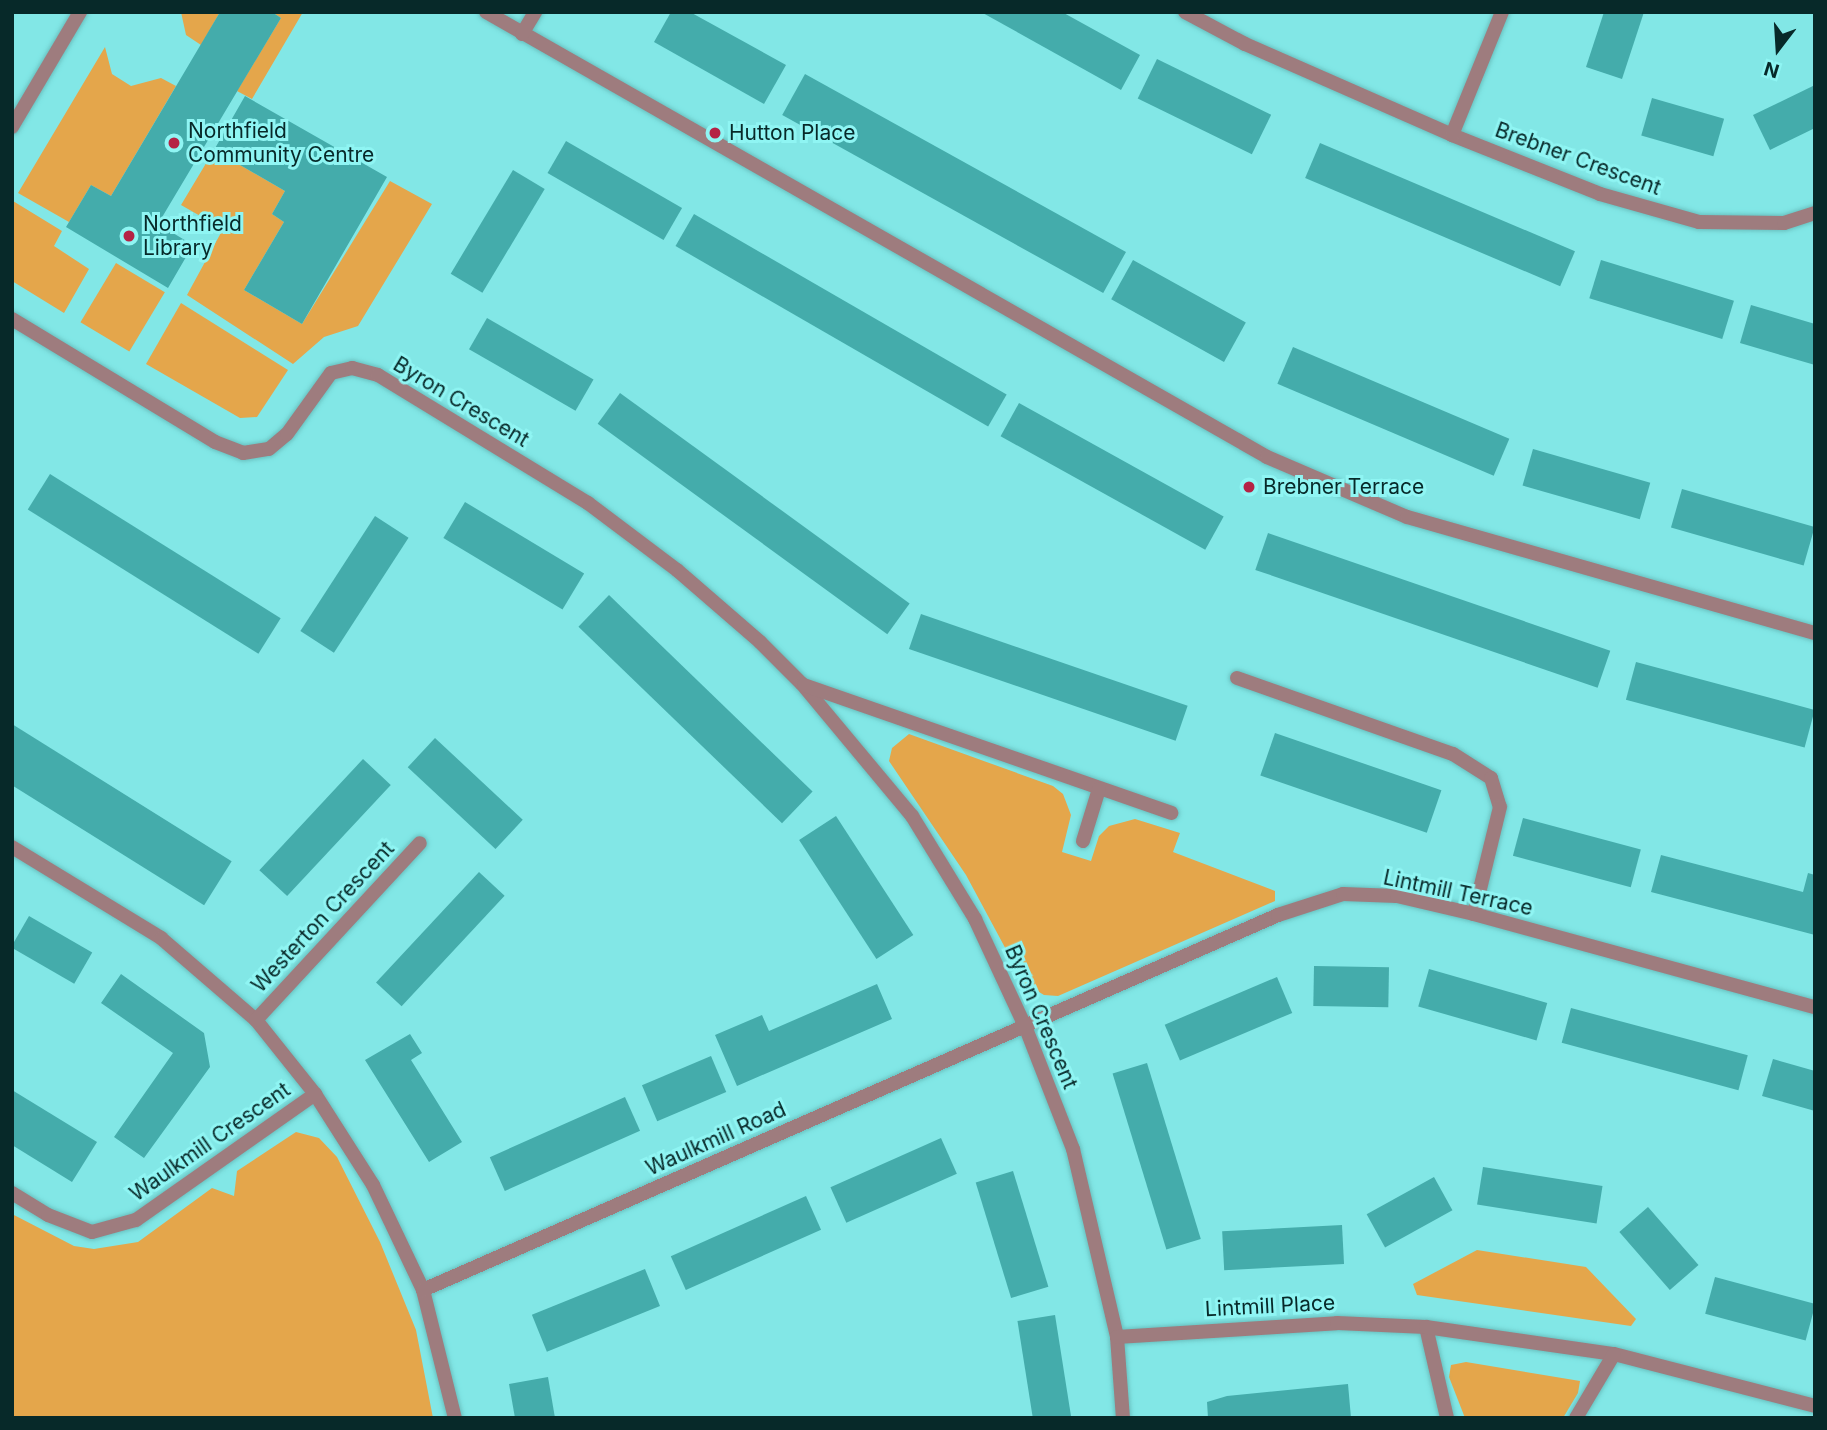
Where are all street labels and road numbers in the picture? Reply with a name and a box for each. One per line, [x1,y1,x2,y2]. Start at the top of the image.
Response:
street label: Brebner Crescent [1492,117,1664,201]
street label: Byron Crescent [389,352,533,452]
street label: Westerton Crescent [246,836,400,998]
street label: Lintmill Terrace [1381,865,1535,921]
street label: Byron Crescent [999,941,1083,1093]
street label: Waulkmill Crescent [125,1077,295,1207]
street label: Waulkmill Road [642,1097,790,1181]
street label: Lintmill Place [1204,1290,1336,1322]

